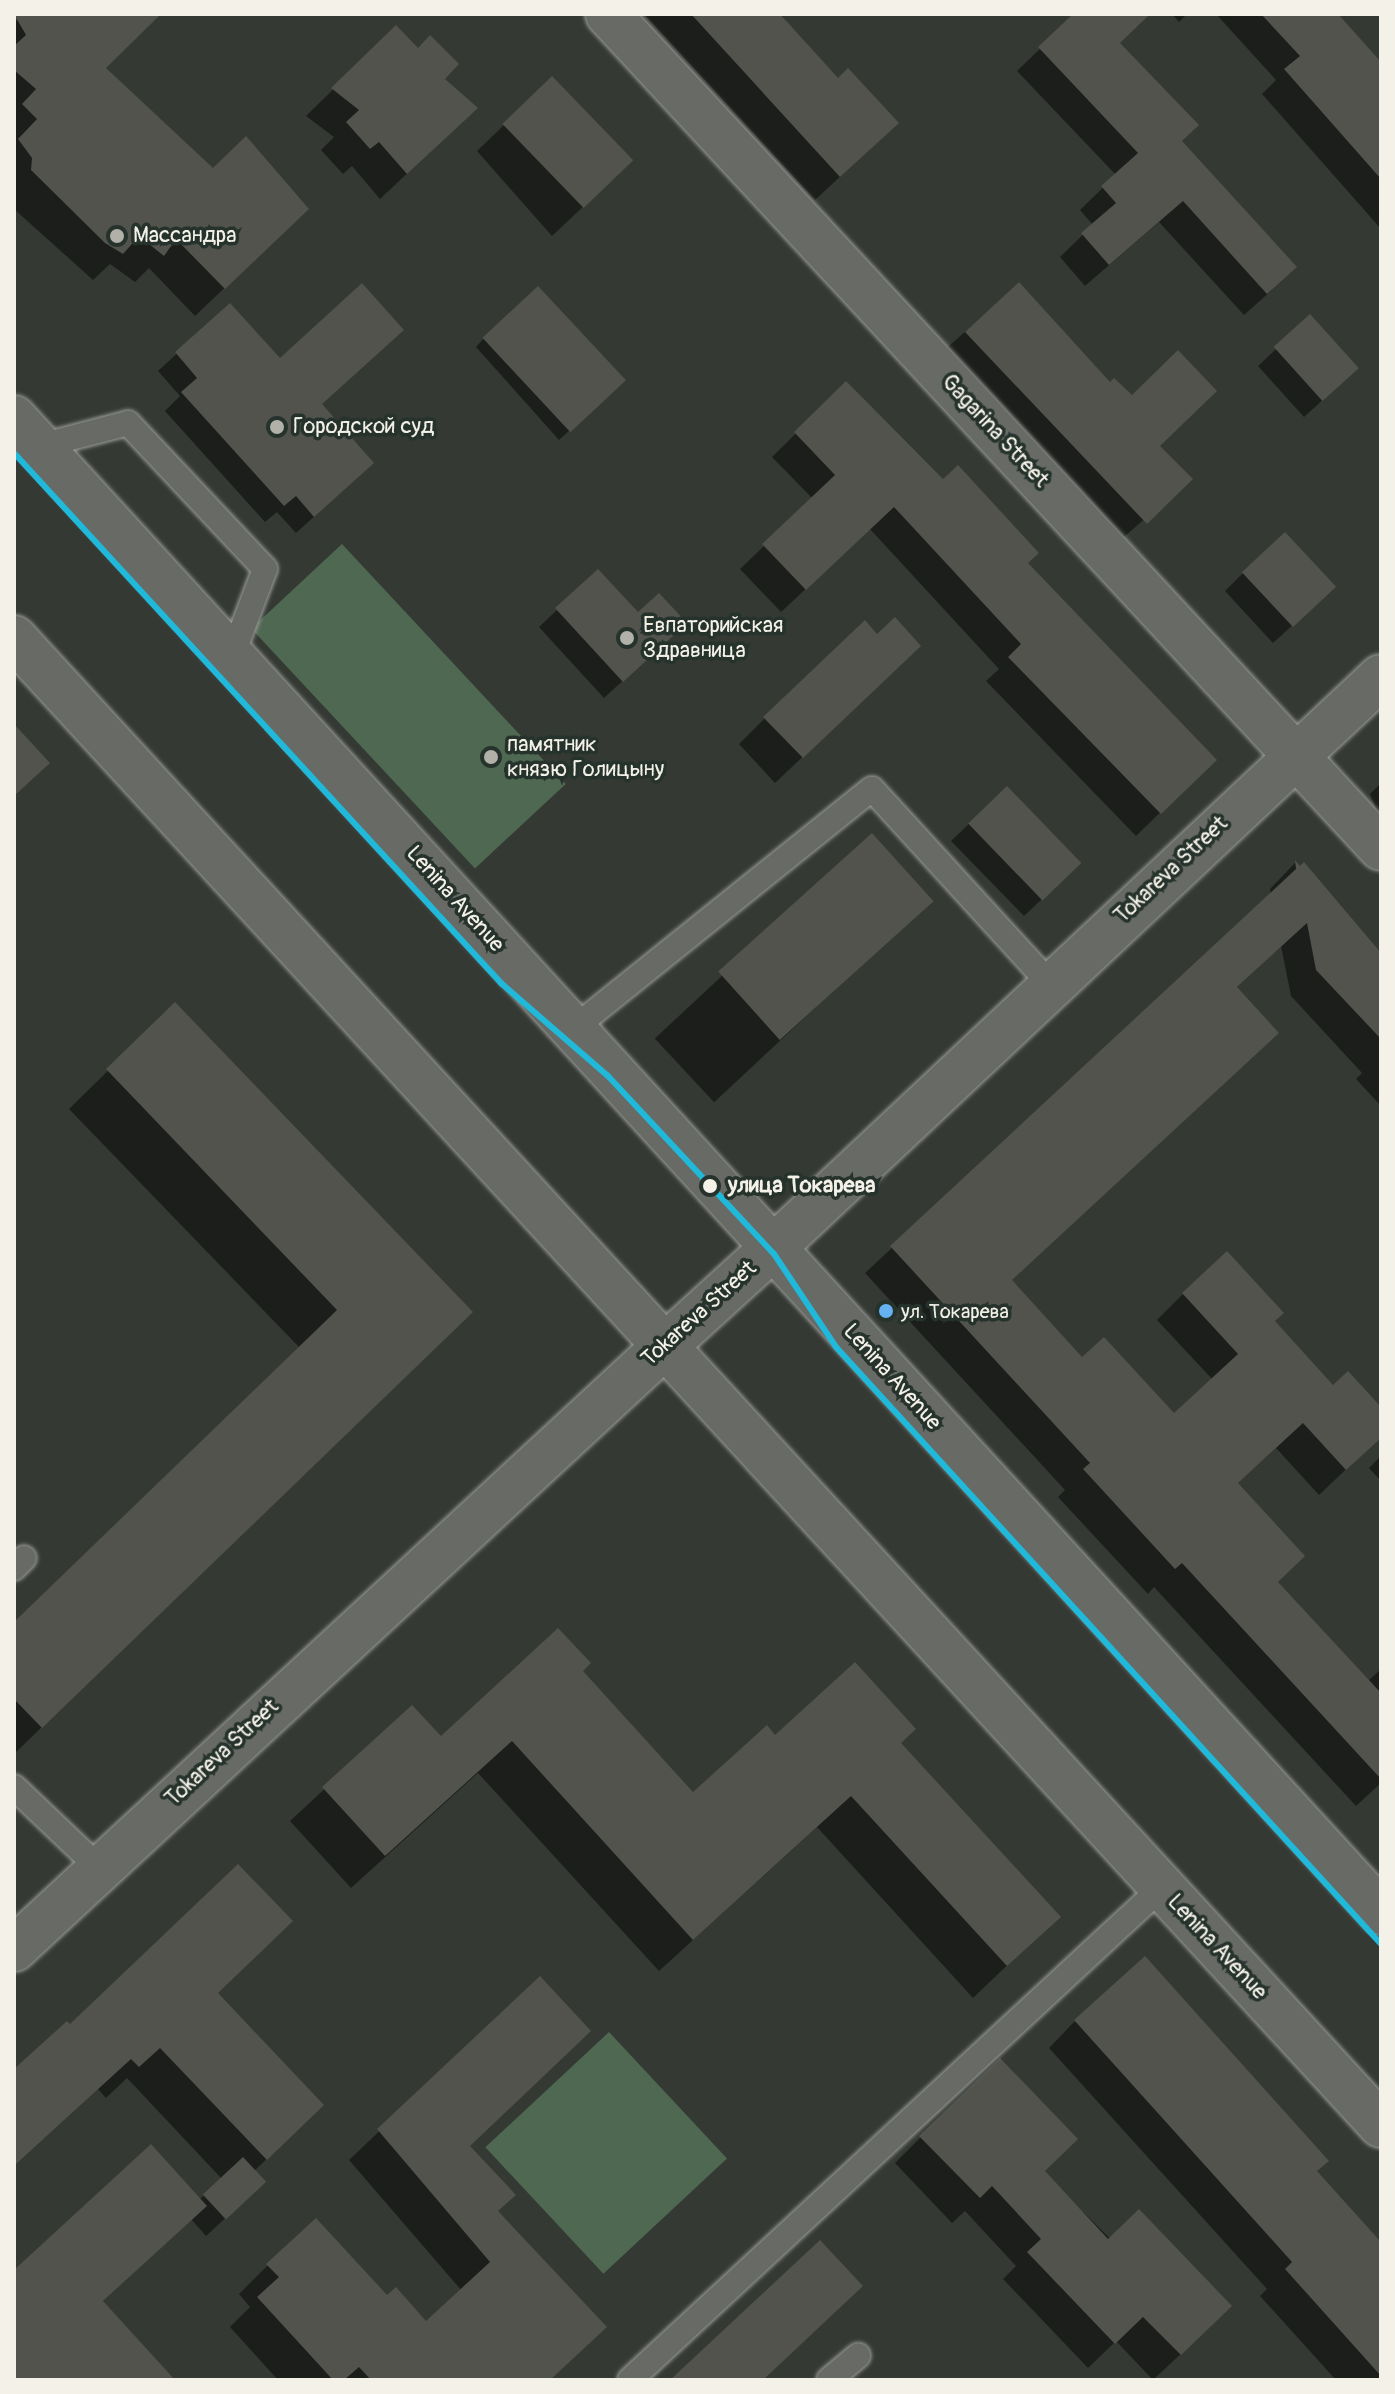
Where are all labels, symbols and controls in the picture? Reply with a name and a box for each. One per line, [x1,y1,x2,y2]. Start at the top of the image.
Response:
place label: Массандра [133,223,236,249]
marker: Массандра [108,227,126,245]
street label: Gagarina Street [936,369,1054,493]
place label: Городской суд [293,414,434,440]
marker: Городской суд [268,418,286,436]
place label: Евпаторийская Здравница [643,612,783,664]
marker: Евпаторийская Здравница [618,629,636,647]
place label: памятник князю Голицыну [507,731,664,782]
marker: памятник князю Голицыну [482,748,500,766]
street label: Tokareva Street [1109,811,1233,929]
street label: Lenina Avenue [400,840,510,958]
place label: улица Токарева [728,1173,875,1199]
marker: улица Токарева [699,1175,721,1197]
street label: Tokareva Street [636,1256,762,1372]
place label: ул. Токарева [901,1299,1009,1323]
marker: ул. Токарева [878,1303,894,1319]
street label: Lenina Avenue [837,1318,947,1436]
street label: Tokareva Street [160,1694,284,1812]
street label: Lenina Avenue [1162,1889,1272,2005]

